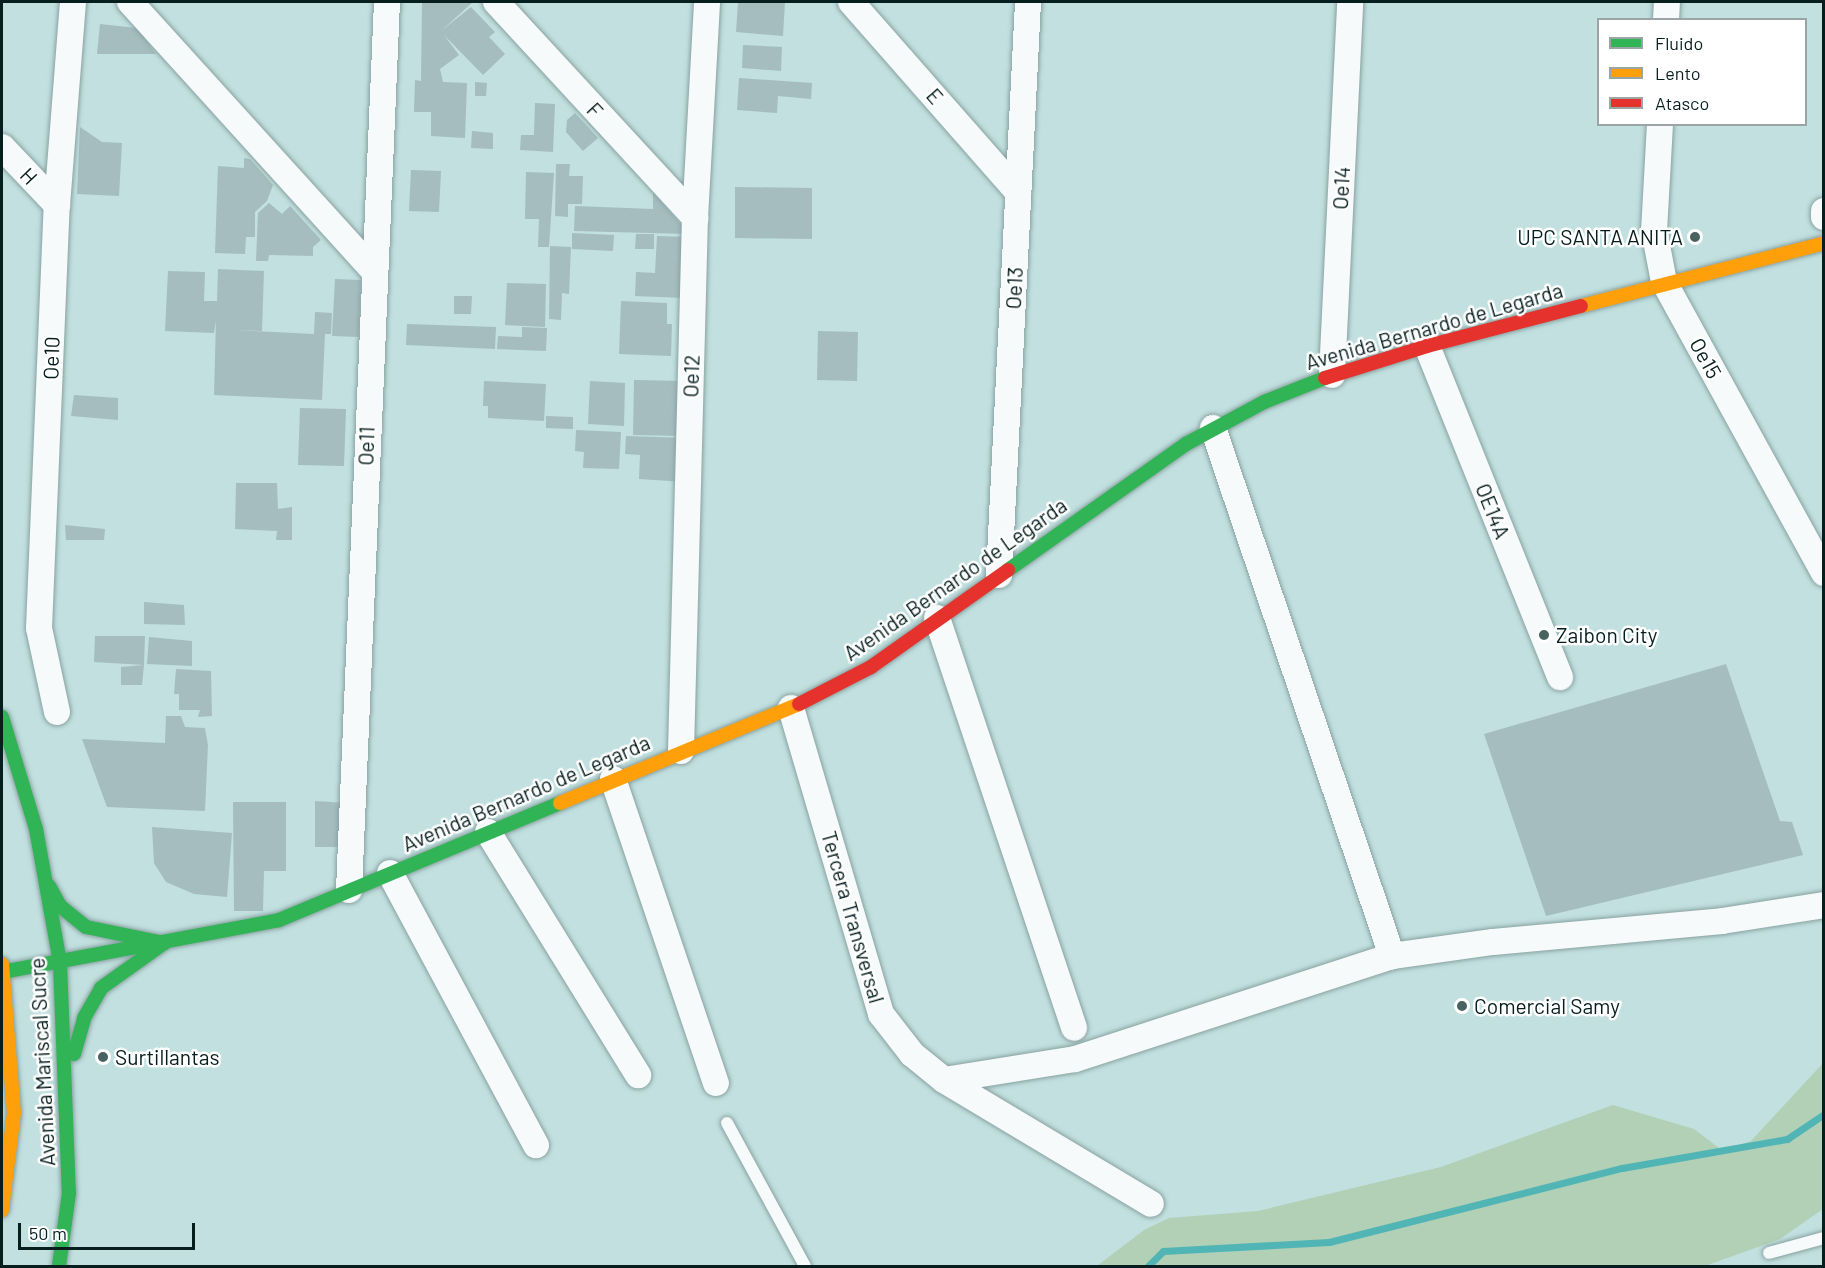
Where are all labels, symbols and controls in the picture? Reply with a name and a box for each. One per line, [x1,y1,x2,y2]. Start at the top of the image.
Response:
legend [1597,18,1807,126]
text: Fluido [1655,32,1703,54]
text: Lento [1655,62,1701,84]
street label: E [921,83,949,109]
text: Atasco [1655,92,1709,114]
street label: F [582,97,608,123]
street label: H [15,162,43,190]
street label: Oe14 [1327,166,1355,210]
place label: UPC SANTA ANITA [1517,224,1683,250]
marker: UPC SANTA ANITA [1688,230,1702,244]
street label: Oe13 [1000,266,1028,310]
street label: Avenida Bernardo de Legarda [1302,277,1566,375]
street label: Oe15 [1685,333,1727,383]
street label: Oe10 [38,336,64,380]
street label: Oe12 [678,354,704,398]
street label: Oe11 [353,426,379,466]
street label: OE14A [1471,480,1515,542]
street label: Avenida Bernardo de Legarda [839,492,1071,666]
place label: Zaibon City [1556,622,1657,648]
marker: Zaibon City [1537,628,1551,642]
street label: Avenida Bernardo de Legarda [398,729,654,857]
street label: Tercera Transversal [816,828,890,1006]
street label: Avenida Mariscal Sucre [24,957,60,1167]
place label: Comercial Samy [1474,993,1620,1019]
marker: Comercial Samy [1455,999,1469,1013]
place label: Surtillantas [115,1044,220,1070]
marker: Surtillantas [96,1050,110,1064]
scale bar [21,1211,198,1249]
text: 50 m [29,1222,67,1244]

